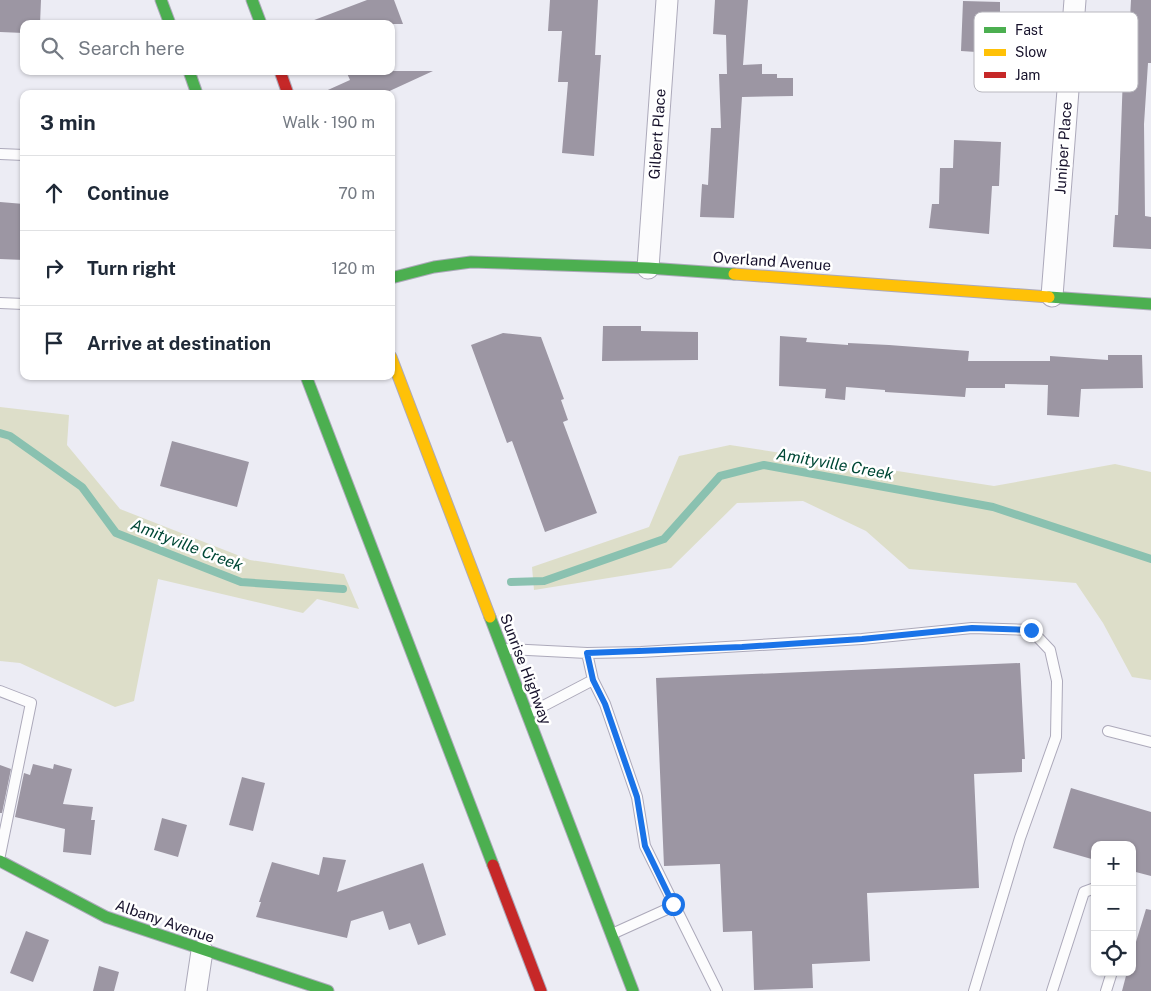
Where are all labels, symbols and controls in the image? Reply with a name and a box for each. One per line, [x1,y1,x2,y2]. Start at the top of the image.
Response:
legend [974,12,1138,92]
search box [20,20,395,75]
text: Fast [1015,22,1043,38]
icon: search [38,34,66,62]
text: Search here [78,37,185,59]
text: Slow [1015,44,1047,60]
text: Jam [1015,67,1040,83]
street label: Gilbert Place [645,88,669,180]
street label: Juniper Place [1051,101,1075,195]
text: 3 min [40,110,96,135]
text: Walk · 190 m [283,113,375,132]
icon: ahead [40,179,68,207]
text: Continue [87,182,169,204]
text: 70 m [338,184,375,203]
street label: Overland Avenue [712,248,832,274]
icon: right [40,254,68,282]
text: Turn right [87,257,176,279]
text: 120 m [331,259,375,278]
icon: arrive [40,329,68,357]
text: Arrive at destination [87,332,271,354]
water label: Amityville Creek [775,444,895,484]
water label: Amityville Creek [128,515,246,575]
street label: Sunrise Highway [497,611,555,727]
route end [1020,619,1043,642]
map controls [1091,841,1136,976]
button: + [1091,841,1136,886]
button: − [1091,886,1136,931]
route start [662,893,685,916]
street label: Albany Avenue [113,896,217,946]
button: locate [1091,931,1136,976]

